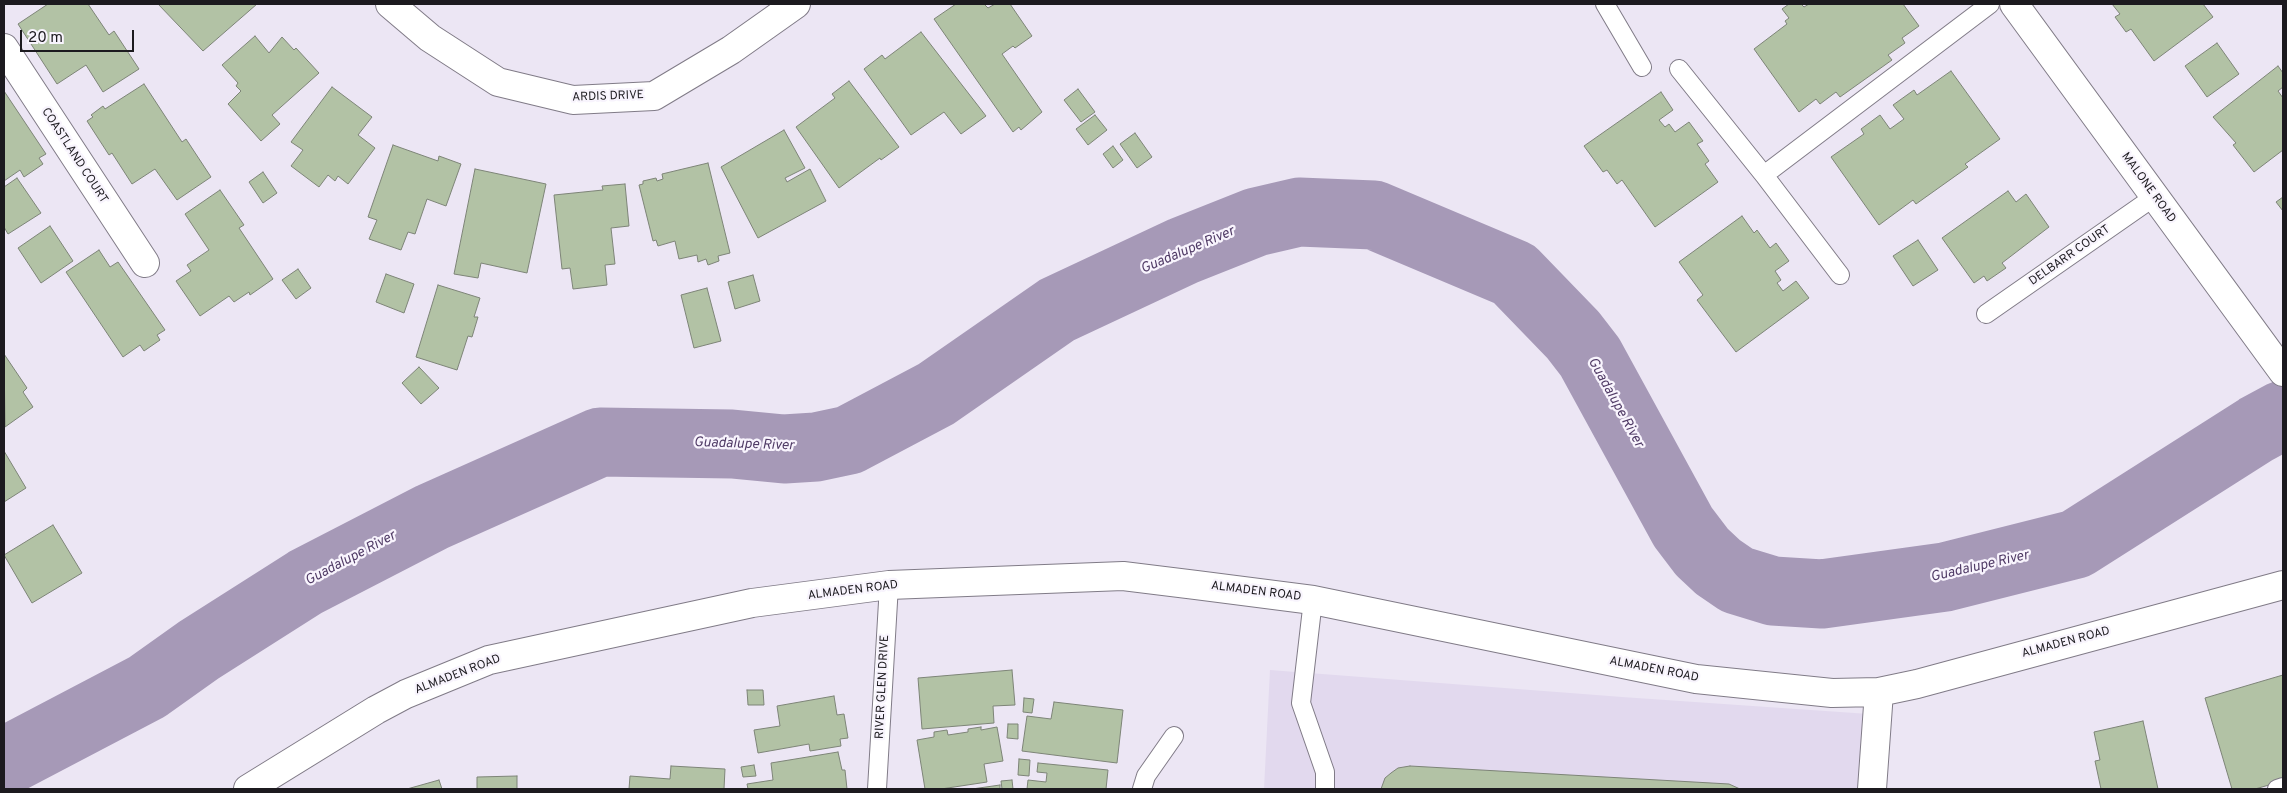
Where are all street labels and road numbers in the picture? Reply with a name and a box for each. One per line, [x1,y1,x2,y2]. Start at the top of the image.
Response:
street label: ARDIS DRIVE [572,89,644,105]
street label: COASTLAND COURT [38,105,110,207]
street label: MALONE ROAD [2118,150,2178,226]
street label: DELBARR COURT [2027,223,2113,289]
street label: ALMADEN ROAD [807,578,899,604]
street label: ALMADEN ROAD [1210,579,1302,605]
street label: ALMADEN ROAD [2020,624,2112,662]
street label: RIVER GLEN DRIVE [873,634,893,740]
street label: ALMADEN ROAD [413,652,503,698]
street label: ALMADEN ROAD [1608,654,1700,686]

